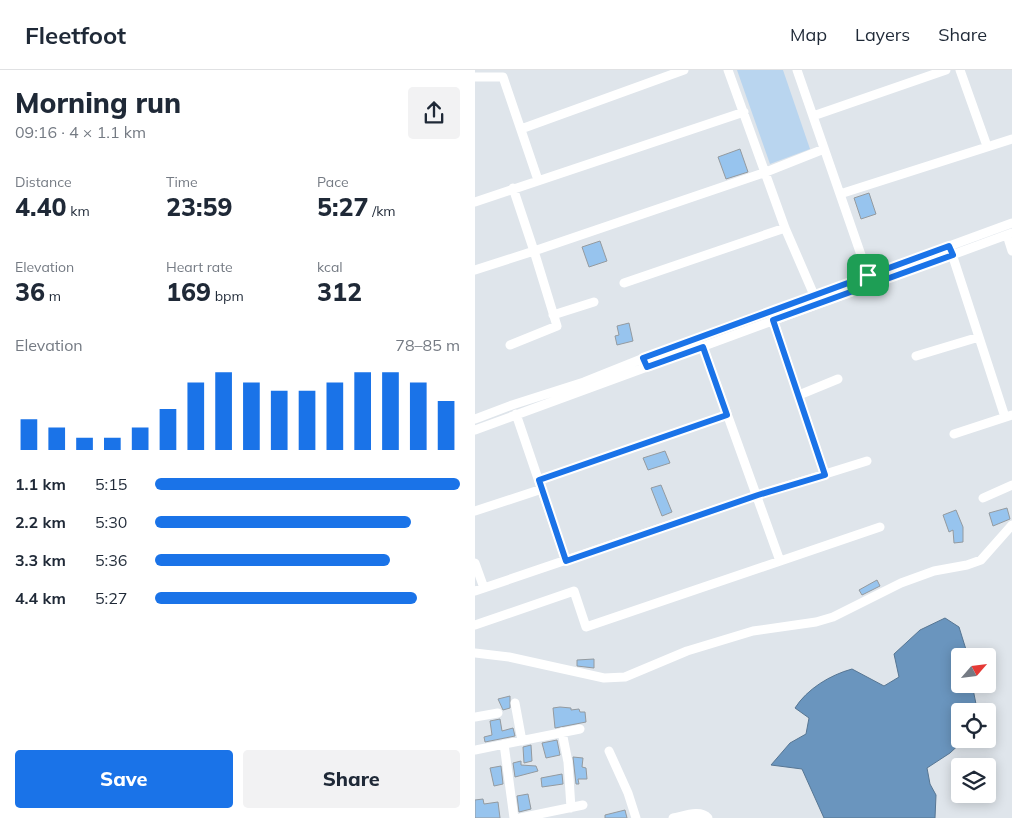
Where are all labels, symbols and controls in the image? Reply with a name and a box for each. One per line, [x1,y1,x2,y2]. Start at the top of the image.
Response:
text: Fleetfoot [25,20,126,50]
text: Map [790,23,827,46]
text: Layers [855,23,910,46]
text: Share [938,23,987,46]
text: Morning run [15,85,181,120]
button: share [408,87,460,139]
text: 09:16 · 4 × 1.1 km [15,122,146,142]
text: Distance [15,173,72,191]
text: Time [166,173,198,191]
text: Pace [317,173,349,191]
text: 4.40 [15,191,67,222]
text: 23:59 [166,191,233,222]
text: 5:27 [317,191,369,222]
text: km [67,202,90,220]
text: /km [369,202,396,220]
pin [847,254,889,296]
text: Elevation [15,258,74,276]
text: Heart rate [166,258,233,276]
text: kcal [317,258,343,276]
icon: arrive [854,261,882,289]
text: 36 [15,276,45,307]
text: 169 [166,276,211,307]
text: 312 [317,276,362,307]
text: m [45,287,61,305]
text: bpm [211,287,244,305]
text: Elevation [15,335,83,355]
text: 78–85 m [395,335,460,355]
text: 1.1 km [15,474,66,494]
text: 5:15 [95,474,127,494]
text: 2.2 km [15,512,66,532]
text: 5:30 [95,512,127,532]
text: 3.3 km [15,550,66,570]
text: 5:36 [95,550,127,570]
text: 4.4 km [15,588,66,608]
text: 5:27 [95,588,127,608]
north arrow [951,648,996,692]
map controls [951,648,996,803]
button: locate [951,703,996,748]
button: Save [15,750,233,808]
button: Share [243,750,460,808]
button: layers [951,758,996,803]

